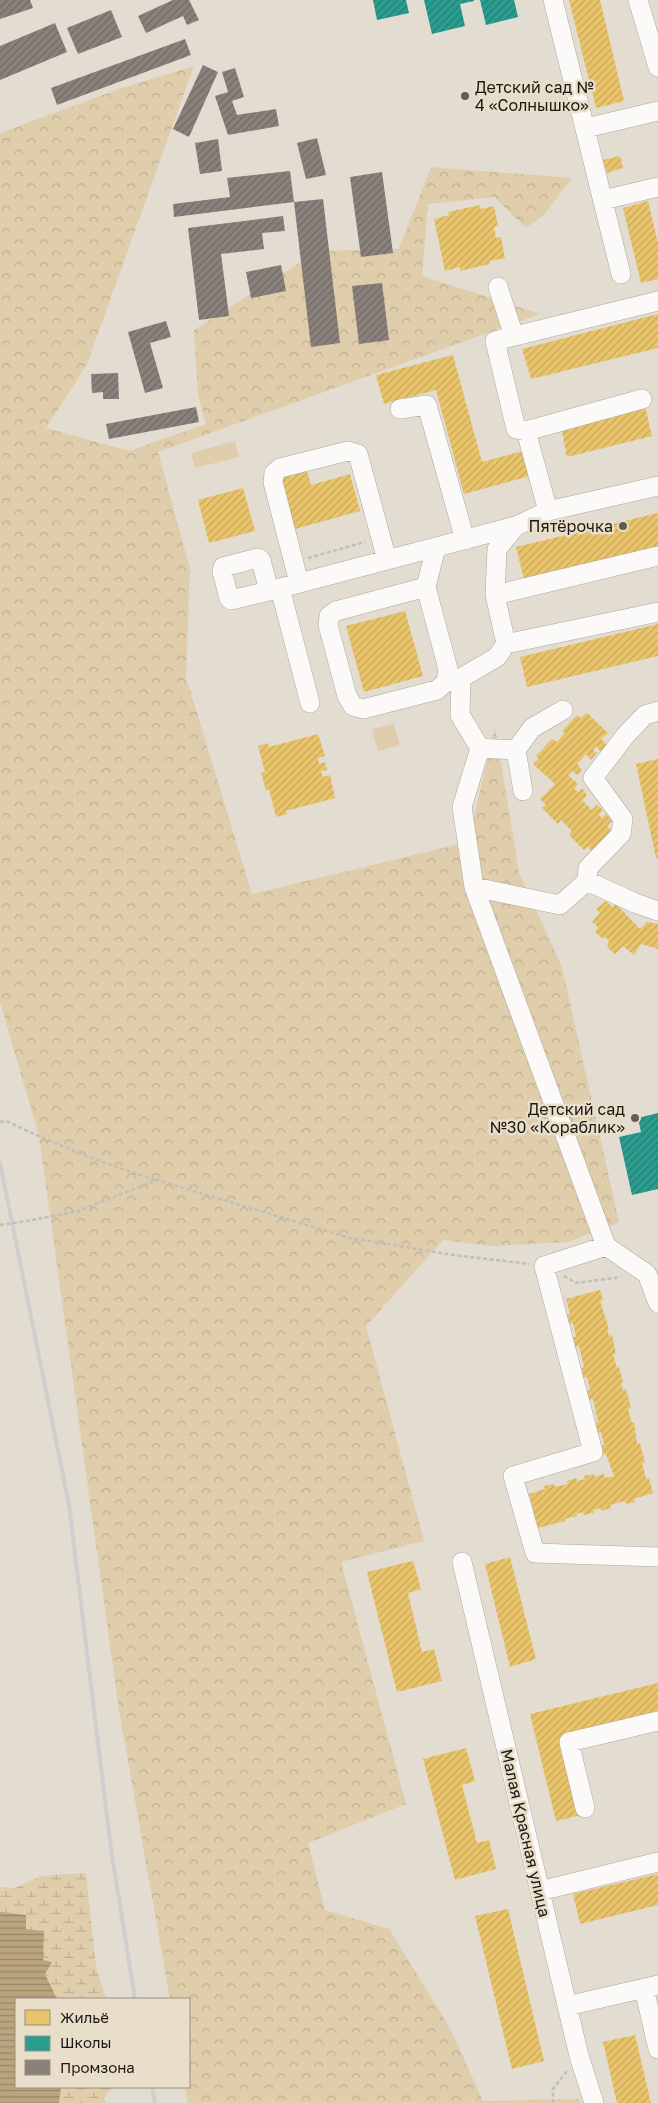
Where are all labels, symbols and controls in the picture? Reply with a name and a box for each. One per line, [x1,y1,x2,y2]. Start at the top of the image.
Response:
place label: Детский сад № 4 «Солнышко» [475,77,594,115]
marker: Детский сад № 4 «Солнышко» [459,90,471,102]
place label: Пятёрочка [529,516,613,536]
marker: Пятёрочка [617,520,629,532]
place label: Детский сад №30 «Кораблик» [490,1099,625,1137]
marker: Детский сад №30 «Кораблик» [629,1112,641,1124]
street label: Малая Красная улица [497,1747,555,1919]
legend [15,1998,190,2088]
text: Жильё [60,2008,109,2026]
text: Школы [60,2033,111,2051]
text: Промзона [60,2058,135,2076]

